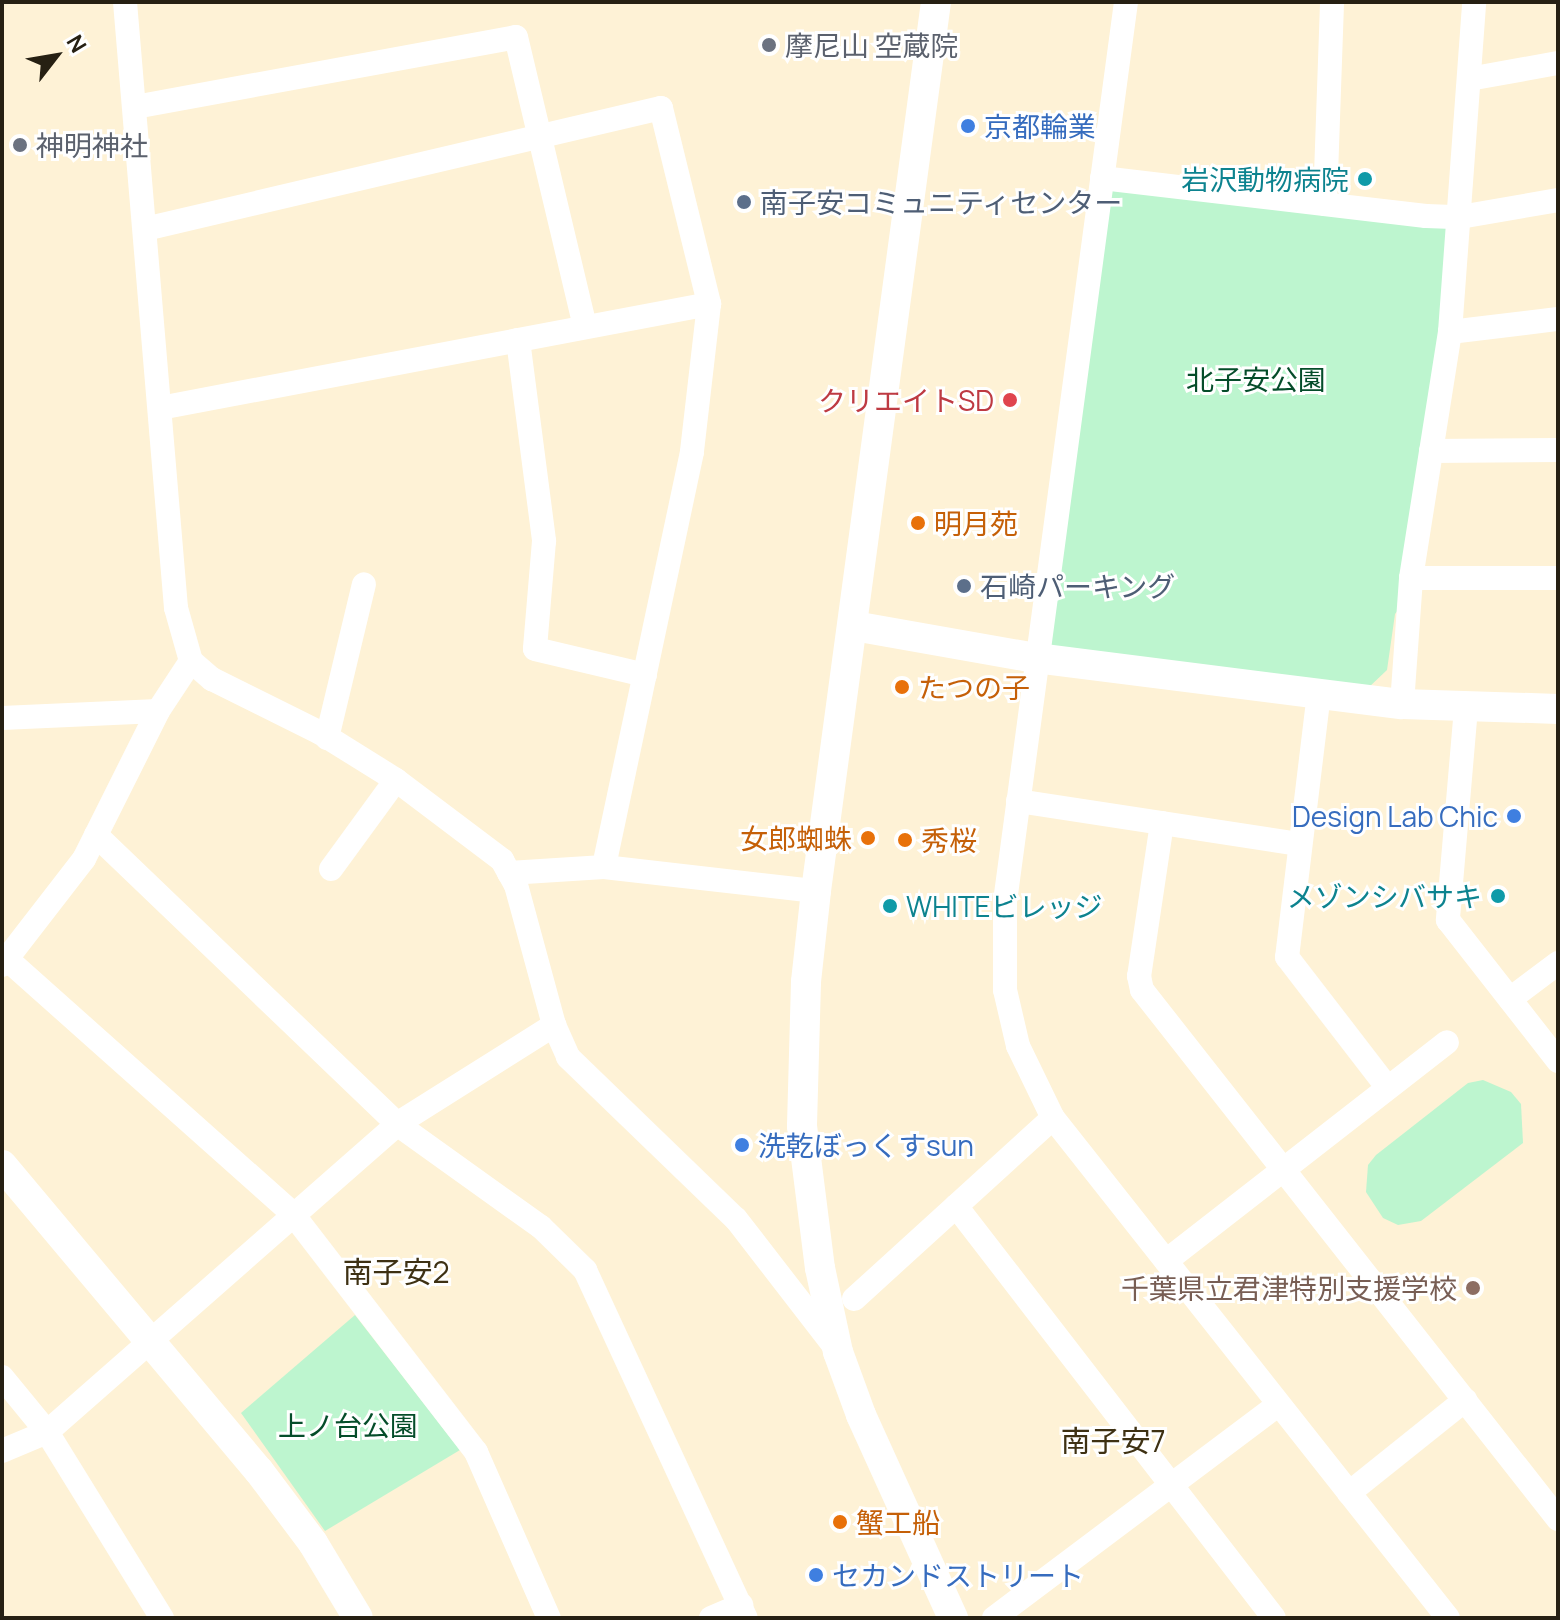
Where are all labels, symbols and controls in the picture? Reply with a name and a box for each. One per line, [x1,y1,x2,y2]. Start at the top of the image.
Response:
north arrow [16,16,96,96]
place label: 摩尼山 空蔵院 [785,28,959,62]
text: N [60,29,93,58]
marker: 摩尼山 空蔵院 [760,36,778,54]
place label: 京都輪業 [984,109,1096,143]
marker: 京都輪業 [959,117,977,135]
place label: 神明神社 [36,128,148,162]
marker: 神明神社 [11,136,29,154]
place label: 岩沢動物病院 [1181,162,1349,196]
marker: 岩沢動物病院 [1356,170,1374,188]
place label: 南子安コミュニティセンター [760,185,1124,219]
marker: 南子安コミュニティセンター [735,193,753,211]
park label: 北子安公園 [1186,362,1326,396]
place label: クリエイトSD [818,383,994,417]
marker: クリエイトSD [1001,391,1019,409]
place label: 明月苑 [934,506,1018,540]
marker: 明月苑 [909,514,927,532]
place label: 石崎パーキング [980,569,1176,603]
marker: 石崎パーキング [955,577,973,595]
place label: たつの子 [918,670,1030,704]
marker: たつの子 [893,678,911,696]
place label: Design Lab Chic [1292,799,1498,833]
marker: Design Lab Chic [1505,807,1523,825]
place label: 女郎蜘蛛 [740,821,852,855]
place label: 秀桜 [921,823,977,857]
marker: 女郎蜘蛛 [859,829,877,847]
marker: 秀桜 [896,831,914,849]
place label: メゾンシバサキ [1286,879,1482,913]
marker: メゾンシバサキ [1489,887,1507,905]
place label: WHITEビレッジ [906,889,1103,923]
marker: WHITEビレッジ [881,897,899,915]
place label: 洗乾ぼっくすsun [758,1128,974,1162]
marker: 洗乾ぼっくすsun [733,1136,751,1154]
district label: 南子安2 [342,1254,450,1290]
place label: 千葉県立君津特別支援学校 [1121,1271,1457,1305]
marker: 千葉県立君津特別支援学校 [1464,1279,1482,1297]
park label: 上ノ台公園 [278,1408,418,1442]
district label: 南子安7 [1060,1423,1166,1459]
place label: 蟹工船 [856,1505,940,1539]
marker: 蟹工船 [831,1513,849,1531]
place label: セカンドストリート [832,1558,1084,1592]
marker: セカンドストリート [807,1566,825,1584]

